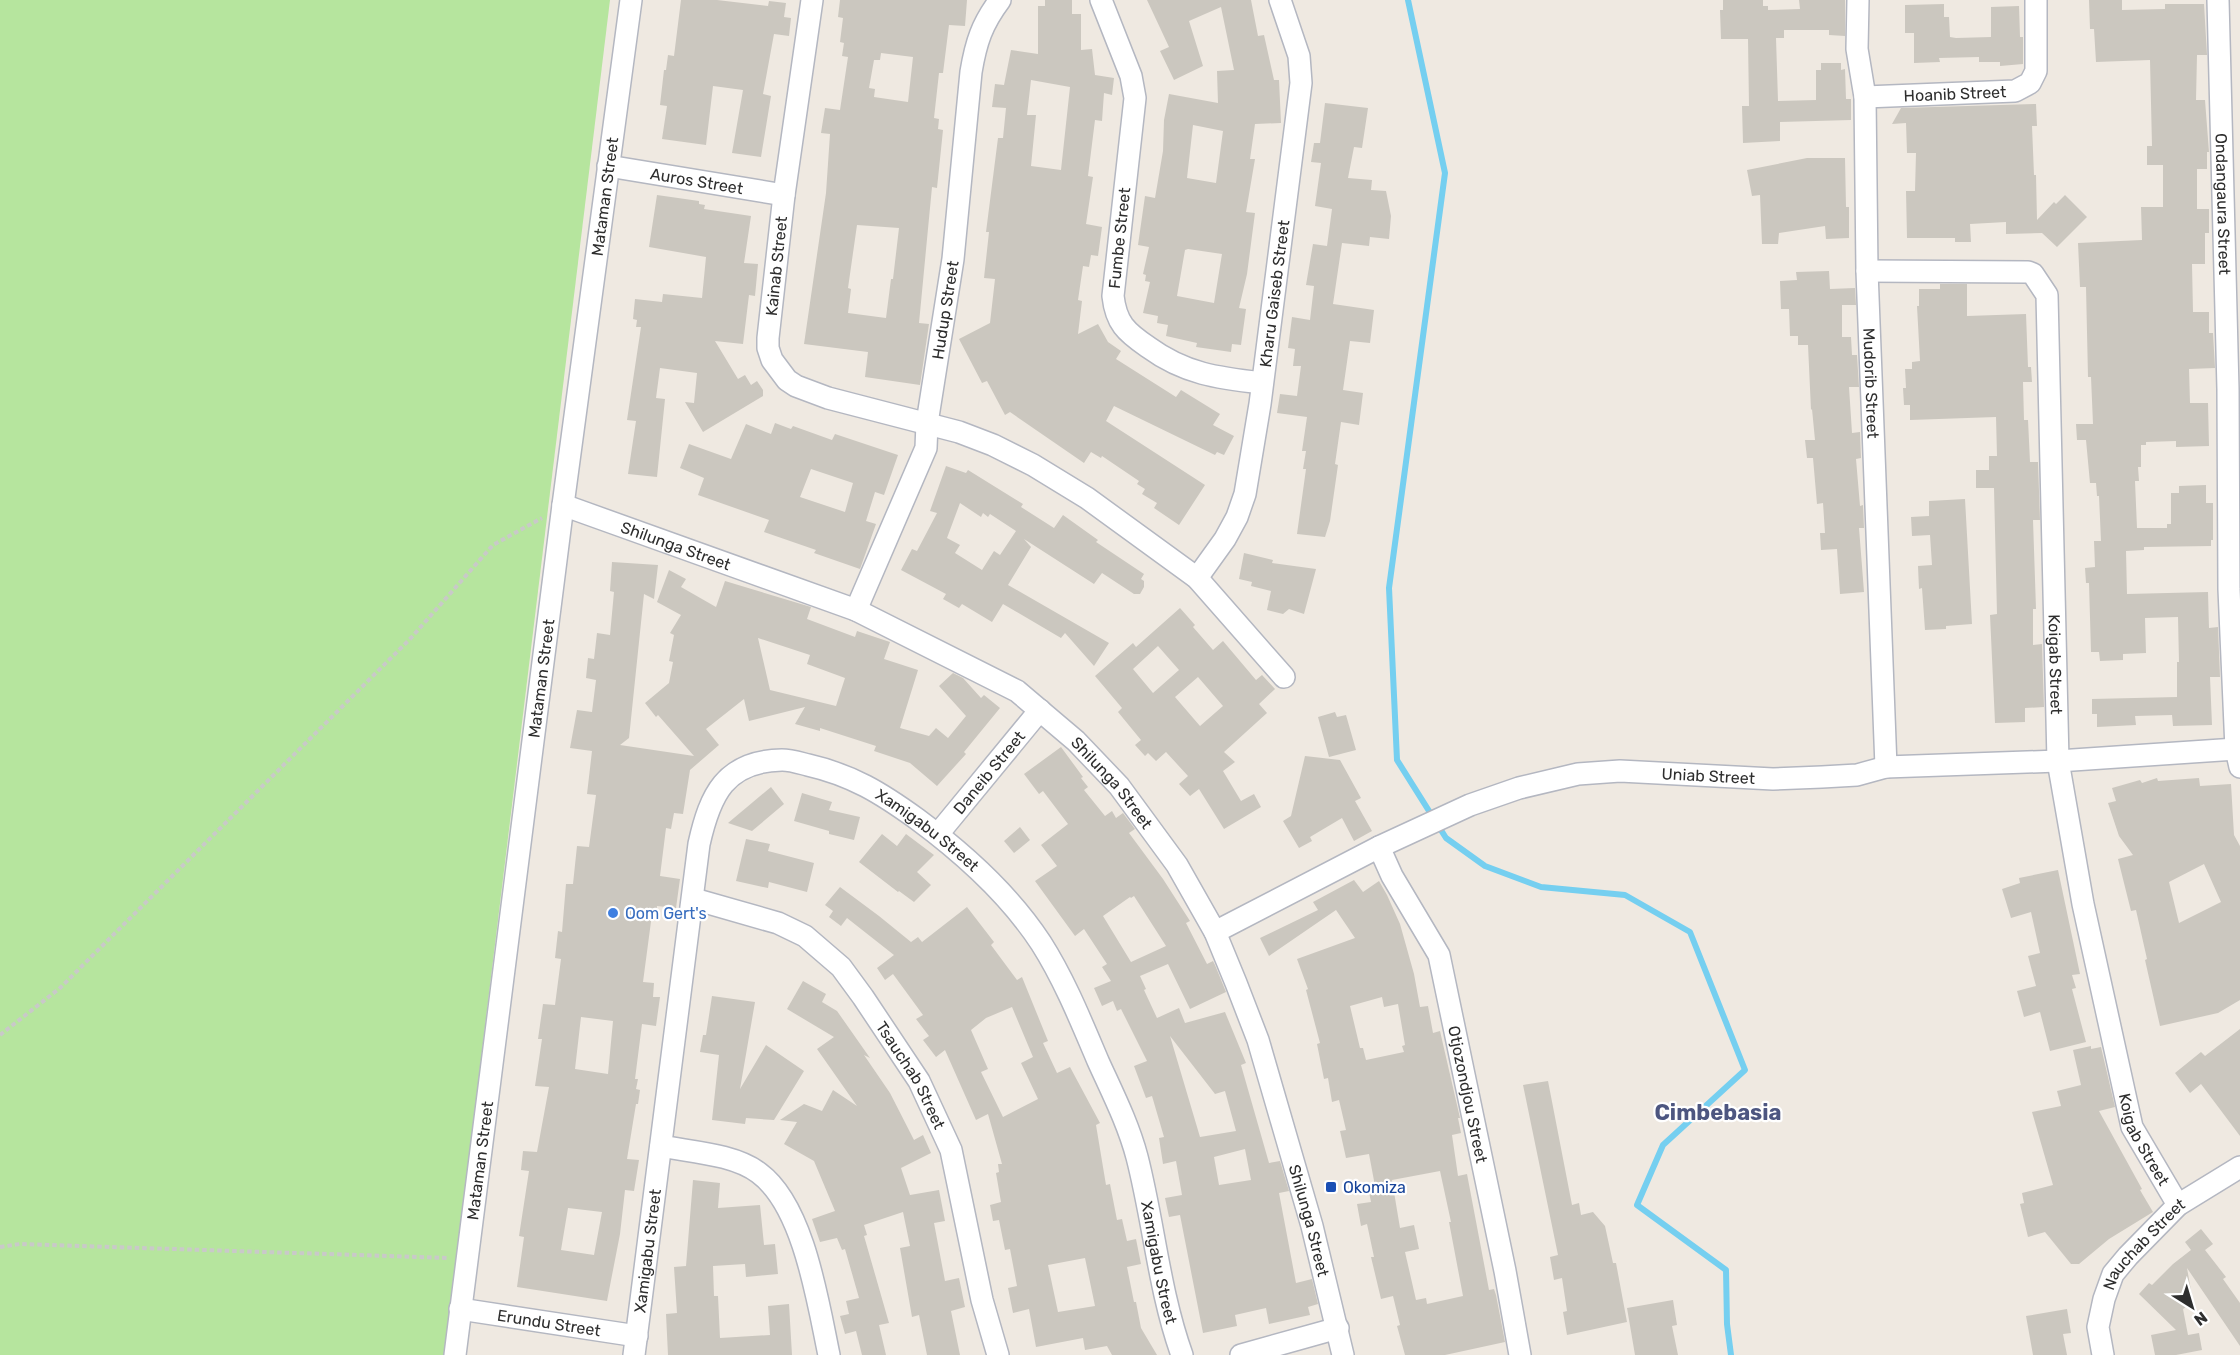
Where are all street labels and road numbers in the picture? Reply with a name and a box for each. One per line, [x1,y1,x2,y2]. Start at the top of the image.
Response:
street label: Hoanib Street [1903,82,2007,105]
street label: Ondangaura Street [2211,133,2234,275]
street label: Mataman Street [588,136,622,257]
street label: Auros Street [649,164,745,198]
street label: Fumbe Street [1105,186,1134,290]
street label: Kainab Street [762,215,791,317]
street label: Kharu Gaiseb Street [1256,219,1293,368]
street label: Hudup Street [928,259,963,361]
street label: Mudorib Street [1859,328,1882,439]
street label: Shilunga Street [618,518,733,574]
street label: Koigab Street [2045,614,2066,715]
street label: Mataman Street [524,618,558,739]
street label: Daneib Street [949,727,1029,818]
street label: Shilunga Street [1067,733,1156,833]
street label: Uniab Street [1661,764,1755,788]
street label: Xamigabu Street [872,785,983,876]
street label: Tsauchab Street [872,1018,949,1132]
street label: Otjozondjou Street [1444,1024,1491,1165]
street label: Koigab Street [2115,1091,2173,1189]
street label: Mataman Street [463,1100,497,1221]
street label: Shilunga Street [1285,1162,1333,1279]
street label: Xamigabu Street [630,1188,665,1314]
street label: Nauchab Street [2099,1194,2188,1292]
street label: Xamigabu Street [1137,1200,1181,1326]
street label: Erundu Street [496,1306,602,1340]

